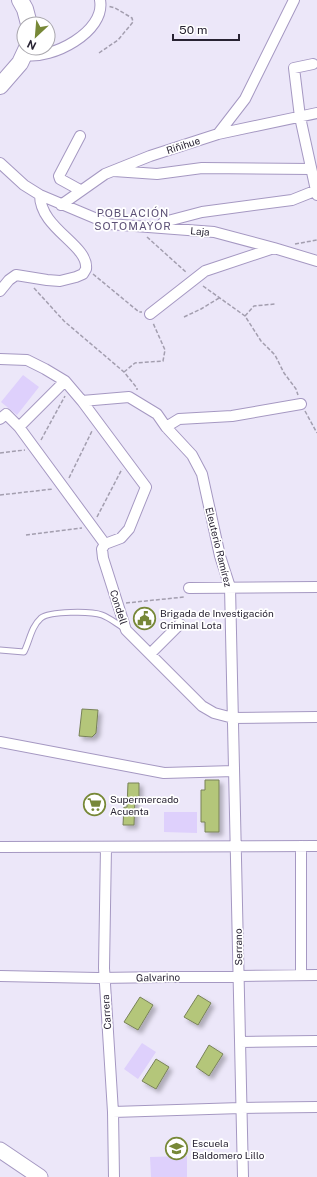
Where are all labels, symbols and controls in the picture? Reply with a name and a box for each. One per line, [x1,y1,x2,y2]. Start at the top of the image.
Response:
north arrow [16,16,56,56]
scale bar [173,16,239,42]
text: 50 m [179,23,207,37]
text: N [25,38,38,52]
street label: Riñihue [165,134,202,156]
district label: POBLACIÓN SOTOMAYOR [94,206,172,232]
street label: Laja [190,224,210,238]
street label: Eleuterio Ramírez [203,506,235,588]
street label: Condell [108,588,130,626]
public building icon: Brigada de Investigación Criminal Lota [131,606,157,632]
place label: Brigada de Investigación Criminal Lota [160,607,274,631]
supermarket icon: Supermercado Acuenta [81,792,107,818]
place label: Supermercado Acuenta [110,793,179,817]
street label: Serrano [232,928,244,966]
street label: Galvarino [136,971,180,983]
street label: Carrera [99,994,113,1030]
school or university icon: Escuela Baldomero Lillo [164,1136,190,1162]
place label: Escuela Baldomero Lillo [192,1137,265,1161]

